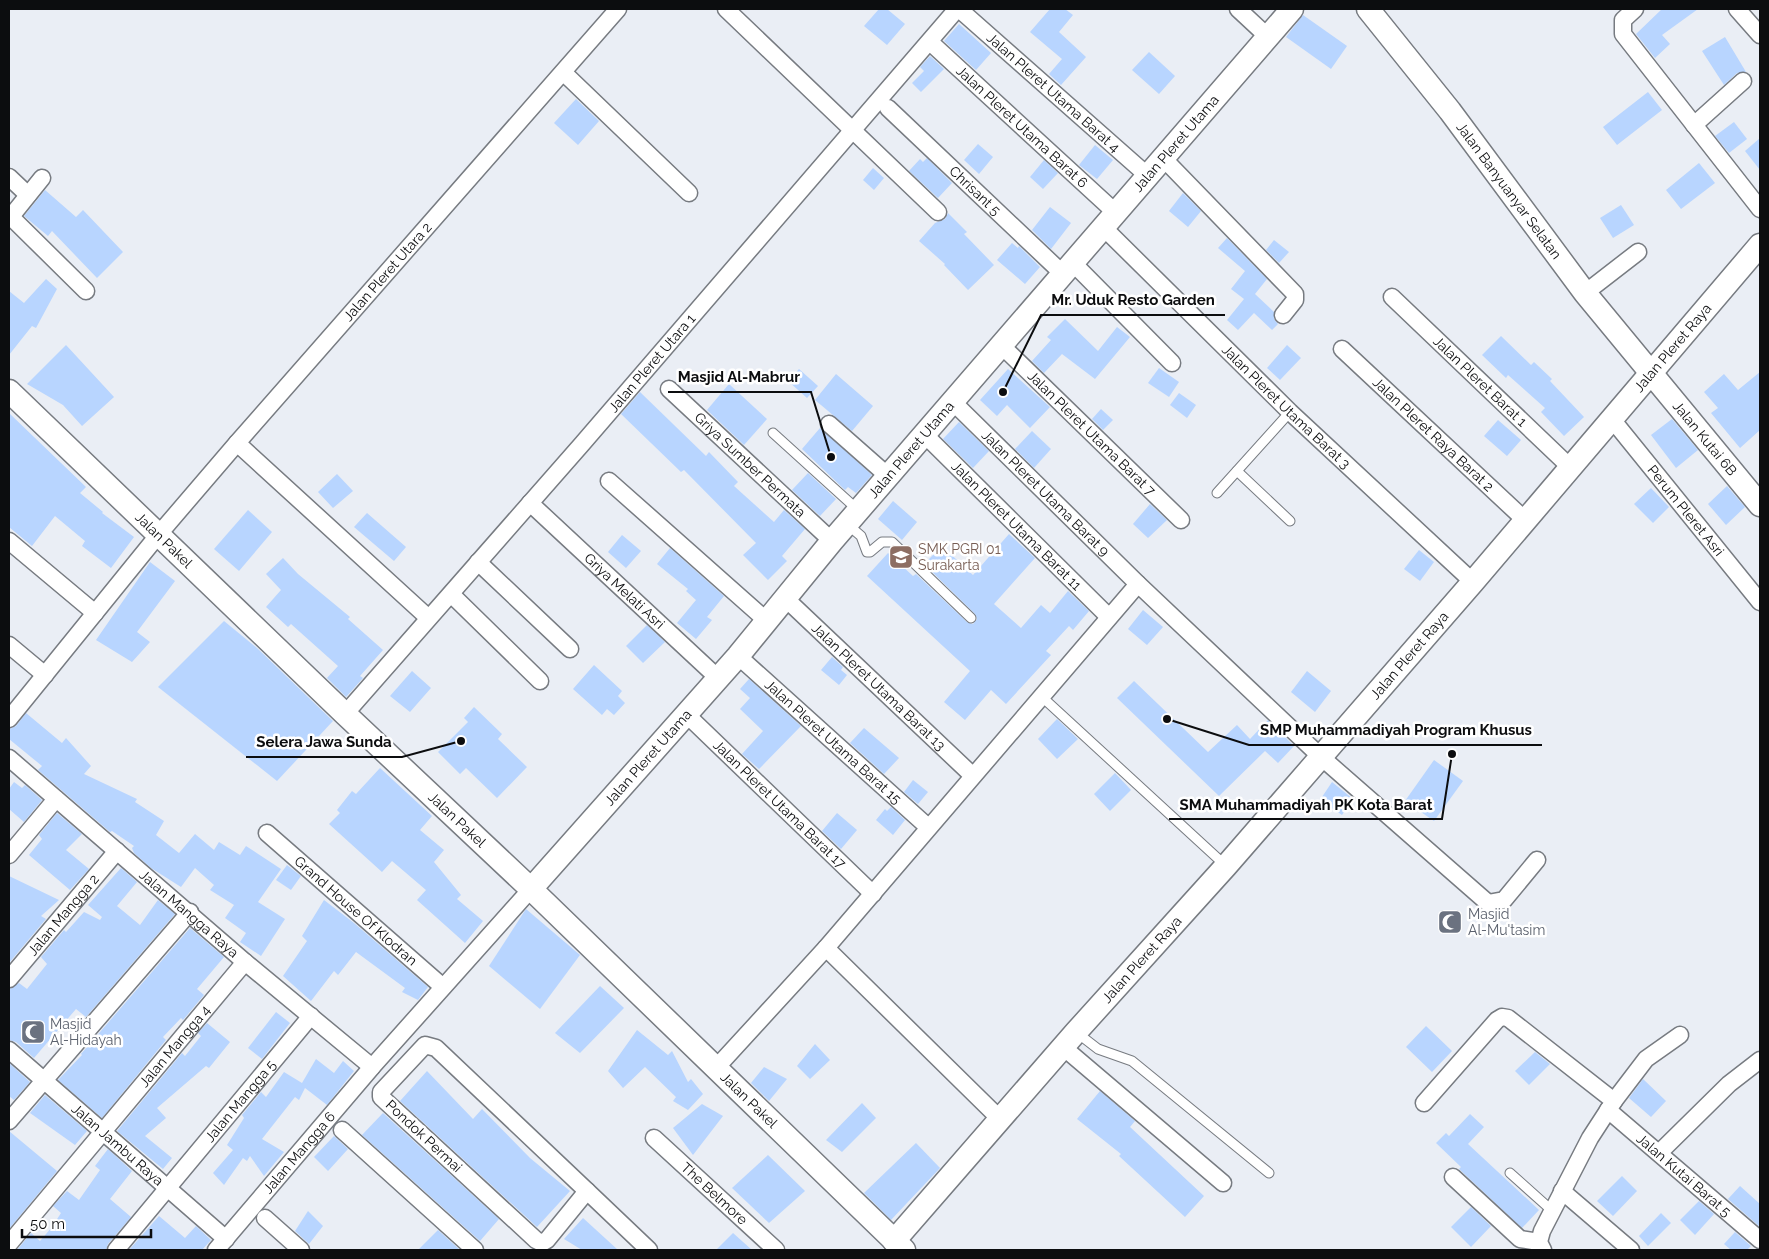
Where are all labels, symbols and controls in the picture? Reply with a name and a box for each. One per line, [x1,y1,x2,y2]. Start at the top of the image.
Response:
street label: Jalan Pleret Utama Barat 4 [984,30,1123,155]
street label: Jalan Pleret Utama Barat 6 [953,62,1091,191]
street label: Jalan Pleret Utama [1130,92,1222,195]
street label: Jalan Banyuanyar Selatan [1453,119,1565,262]
street label: Chrisant 5 [946,163,1004,219]
street label: Jalan Pleret Utara 2 [340,219,435,324]
callout: Mr. Uduk Resto Garden [1041,285,1225,315]
text: Mr. Uduk Resto Garden [1051,291,1215,309]
street label: Jalan Pleret Raya [1630,300,1715,395]
street label: Jalan Pleret Utara 1 [605,311,698,415]
street label: Jalan Pleret Barat 1 [1430,333,1530,430]
street label: Jalan Pleret Utama Barat 3 [1219,341,1354,472]
callout: Masjid Al-Mabrur [668,362,811,392]
text: Masjid Al-Mabrur [678,368,800,386]
street label: Jalan Pleret Utama Barat 7 [1025,368,1159,499]
street label: Jalan Pleret Raya Barat 2 [1370,374,1497,495]
street label: Jalan Pleret Utama [865,398,957,501]
street label: Jalan Kutai 6B [1670,398,1740,479]
street label: Griya Sumber Permata [691,409,809,520]
street label: Jalan Pleret Utama Barat 9 [979,427,1113,559]
street label: Jalan Pleret Utama Barat 11 [949,458,1085,593]
street label: Perum Pleret Asri [1644,462,1727,559]
street label: Jalan Pakel [132,509,196,571]
place label: SMK PGRI 01 Surakarta [918,541,1001,573]
school or university icon: SMK PGRI 01 Surakarta [888,544,914,570]
street label: Griya Melati Asri [581,550,668,632]
street label: Jalan Pleret Raya [1367,608,1452,702]
street label: Jalan Pleret Utama Barat 13 [809,620,949,754]
street label: Jalan Pleret Utama Barat 15 [762,676,905,807]
street label: Jalan Pleret Utama [601,706,695,809]
callout: SMP Muhammadiyah Program Khusus [1249,715,1542,745]
text: SMP Muhammadiyah Program Khusus [1260,721,1532,739]
callout: Selera Jawa Sunda [246,727,402,757]
text: Selera Jawa Sunda [256,733,392,751]
street label: Jalan Pleret Utama Barat 17 [710,737,849,872]
street label: Jalan Pakel [425,789,489,850]
callout: SMA Muhammadiyah PK Kota Barat [1169,789,1442,819]
text: SMA Muhammadiyah PK Kota Barat [1180,796,1433,814]
street label: Grand House Of Klodran [291,853,420,969]
street label: Jalan Mangga Raya [136,867,242,961]
street label: Jalan Mangga 2 [24,871,102,959]
place label: Masjid Al-Mu'tasim [1468,906,1545,938]
mosque icon: Masjid Al-Mu'tasim [1437,909,1463,935]
street label: Jalan Pleret Raya [1099,913,1185,1006]
street label: Jalan Mangga 4 [136,1002,214,1090]
place label: Masjid Al-Hidayah [50,1016,122,1048]
mosque icon: Masjid Al-Hidayah [20,1019,46,1045]
street label: Jalan Mangga 5 [202,1057,279,1145]
street label: Jalan Pakel [717,1069,781,1131]
street label: Pondok Permai [383,1097,465,1175]
street label: Jalan Jambu Raya [68,1100,167,1189]
street label: Jalan Mangga 6 [260,1108,338,1197]
street label: Jalan Kutai Barat 5 [1634,1130,1735,1220]
street label: The Belmore [678,1159,751,1228]
scale bar [22,1206,151,1238]
text: 50 m [30,1215,65,1233]

